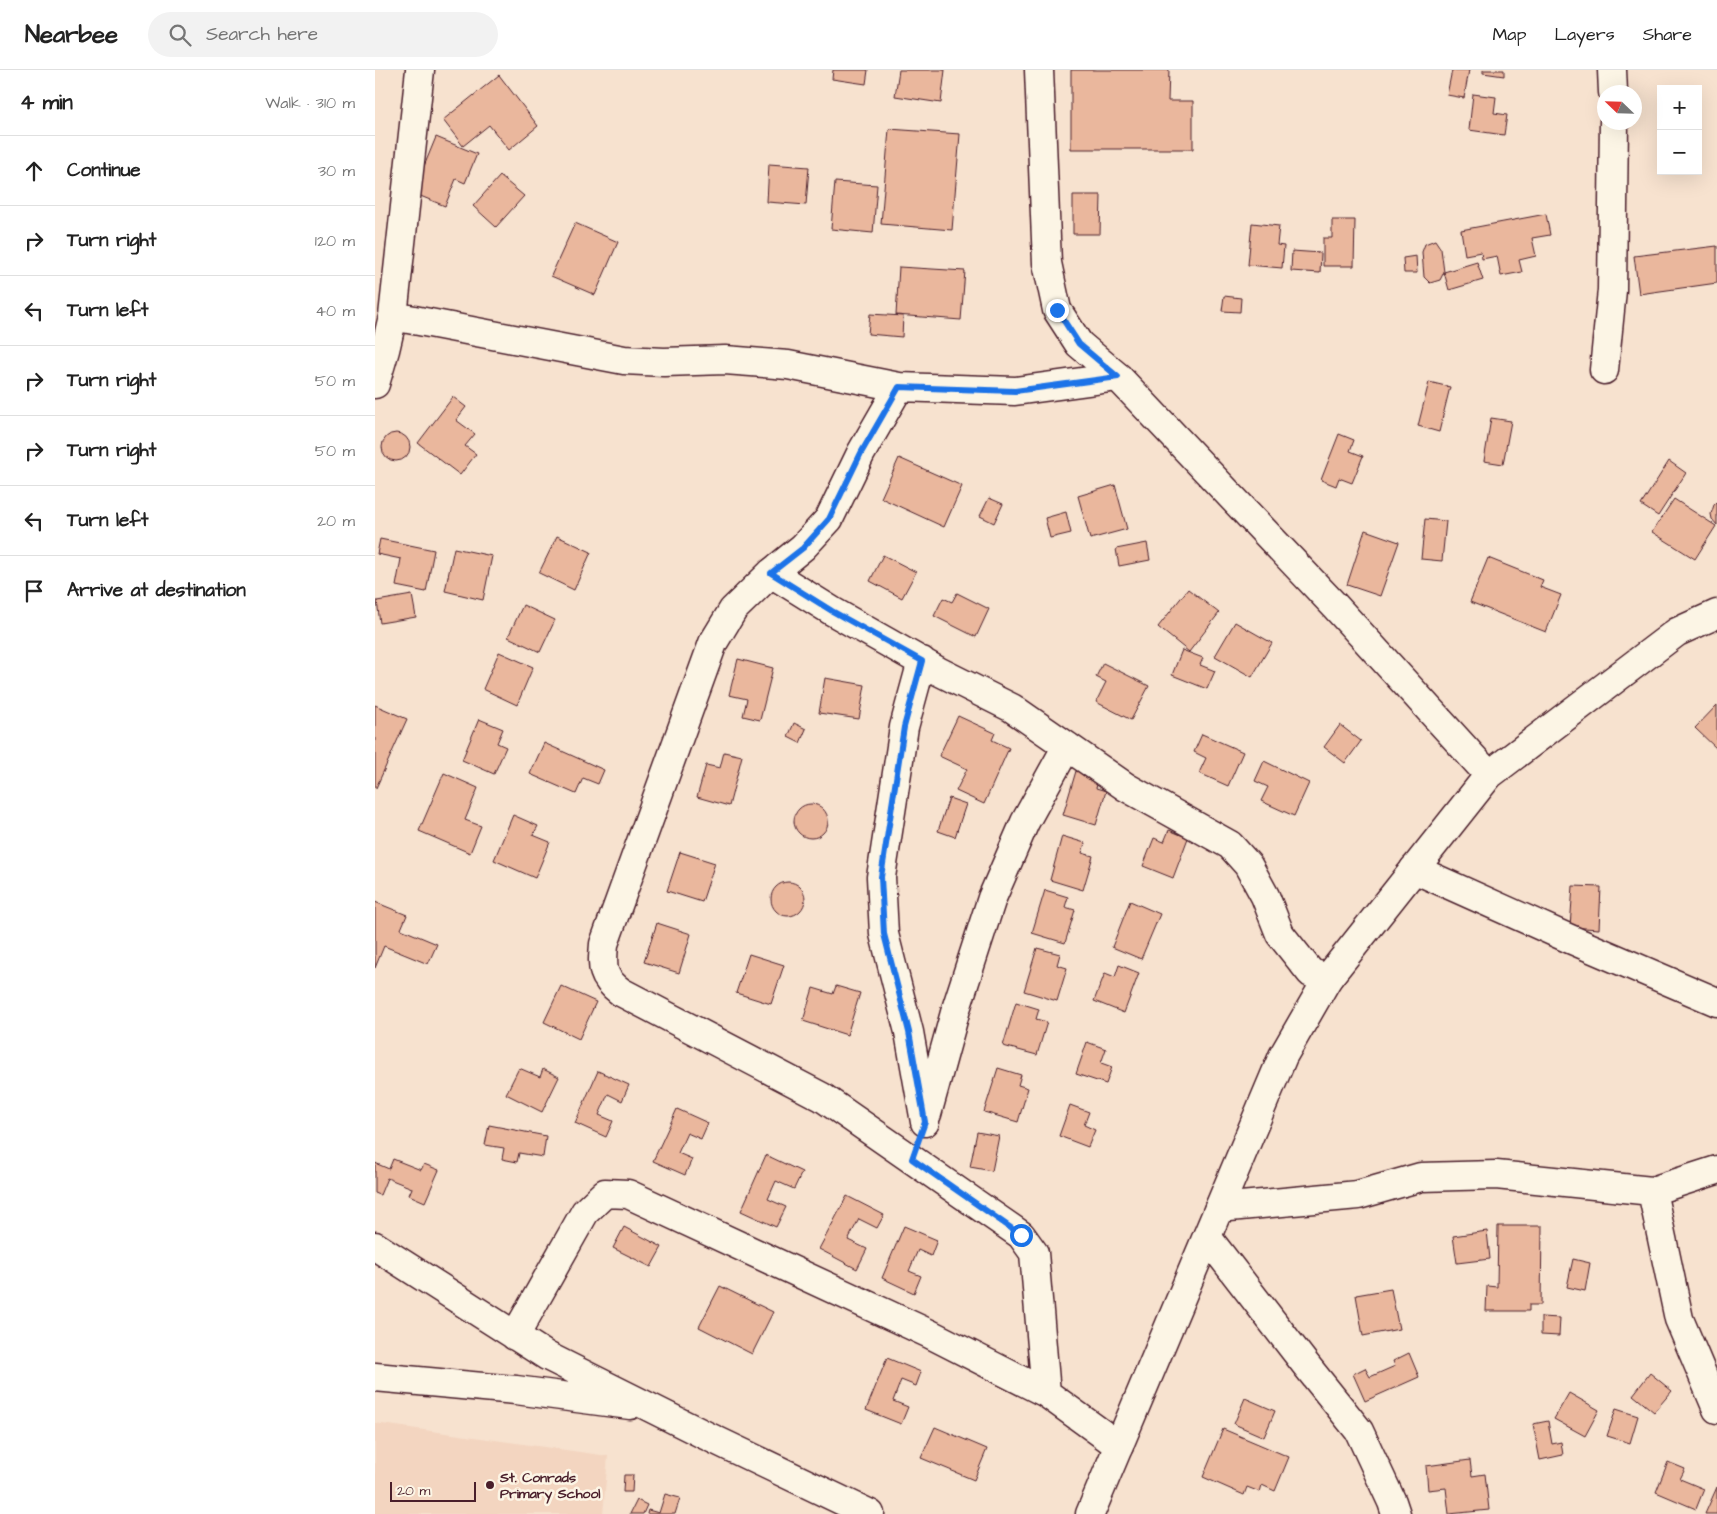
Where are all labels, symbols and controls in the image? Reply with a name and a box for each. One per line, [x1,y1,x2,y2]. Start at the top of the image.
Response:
search box [148,12,498,57]
text: Nearbee [25,18,118,52]
icon: search [166,21,194,49]
text: Search here [206,21,318,48]
text: Map [1492,22,1526,47]
text: Layers [1554,22,1615,47]
text: Share [1643,22,1692,47]
north arrow [1597,85,1642,130]
map controls [1657,85,1702,175]
button: + [1657,85,1702,130]
text: 4 min [20,88,73,117]
text: Walk · 310 m [265,92,355,114]
button: − [1657,130,1702,175]
icon: ahead [20,157,48,185]
text: Continue [67,157,141,184]
text: 30 m [318,160,355,182]
icon: right [20,227,48,255]
text: Turn right [67,227,156,254]
text: 120 m [315,230,355,252]
icon: left [20,297,48,325]
text: Turn left [67,297,148,324]
route end [1046,299,1069,322]
text: 40 m [315,300,355,322]
icon: right [20,367,48,395]
text: Turn right [67,367,156,394]
text: 50 m [315,370,355,392]
icon: right [20,437,48,465]
text: Turn right [67,437,156,464]
text: 50 m [315,440,355,462]
icon: left [20,507,48,535]
text: Turn left [67,507,148,534]
text: 20 m [317,510,355,532]
icon: arrive [20,577,48,605]
text: Arrive at destination [67,577,246,604]
route start [1010,1224,1033,1247]
place label: St. Conrads Primary School [499,1468,601,1504]
scale bar [390,1479,476,1502]
marker: St. Conrads Primary School [484,1479,496,1491]
text: 20 m [397,1481,430,1501]

